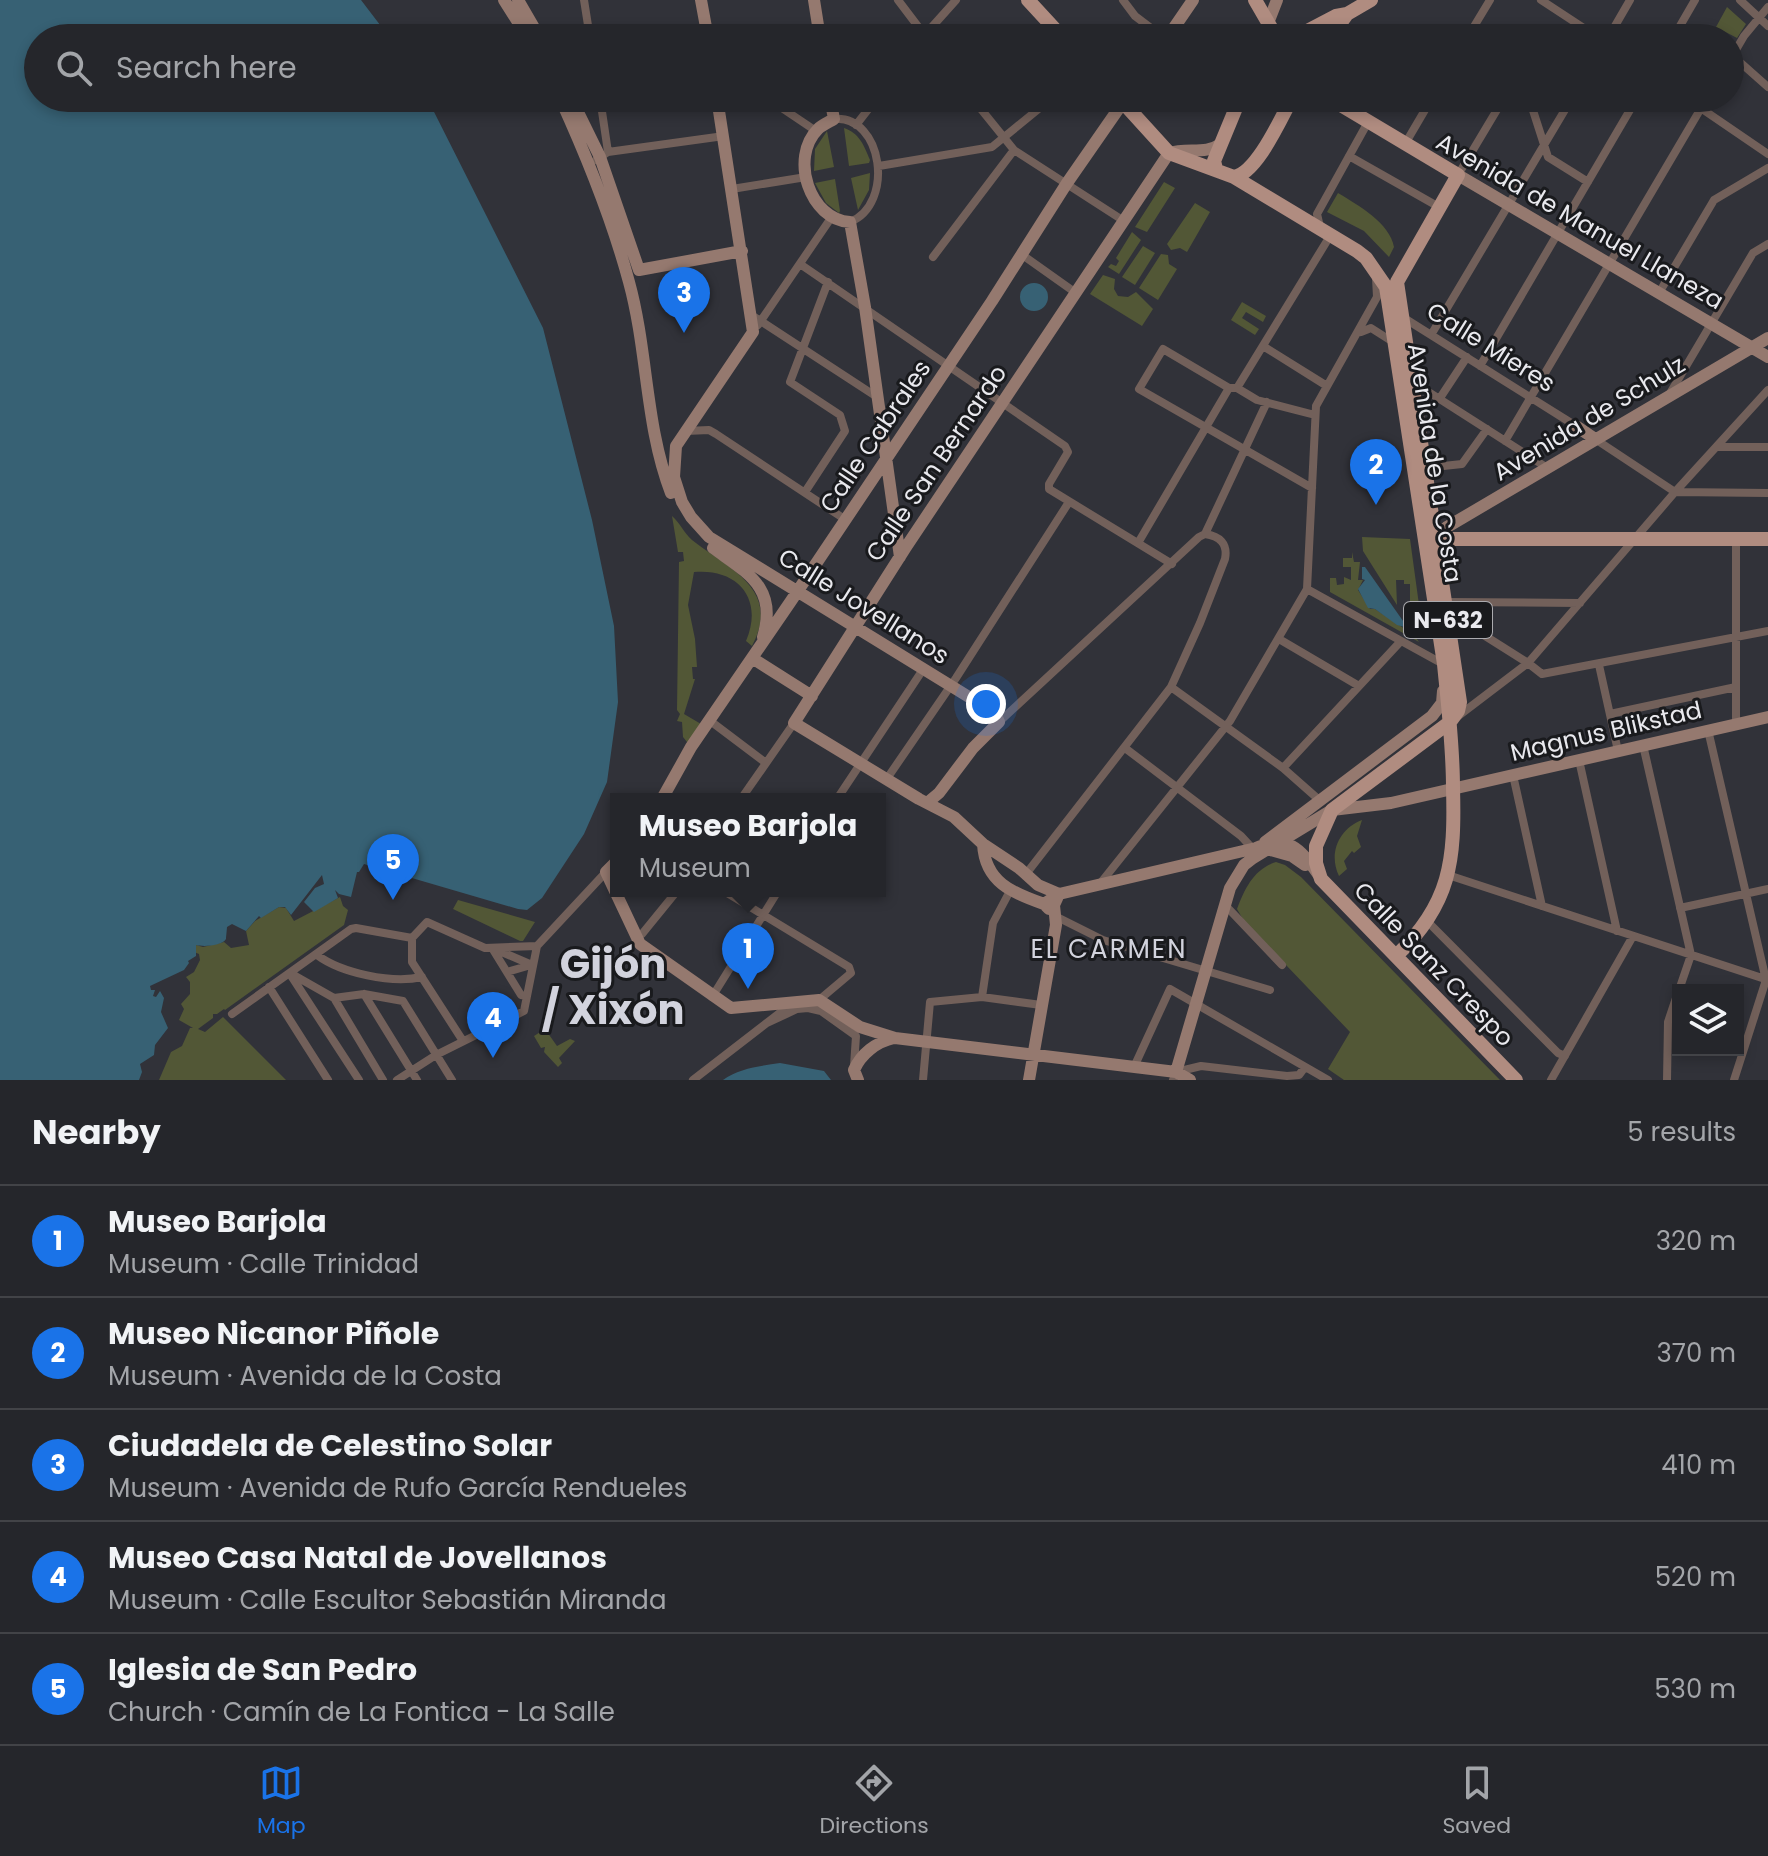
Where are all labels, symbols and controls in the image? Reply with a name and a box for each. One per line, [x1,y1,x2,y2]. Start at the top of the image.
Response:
search box [24,24,1744,112]
icon: search [52,46,96,90]
text: Search here [116,46,297,89]
street label: Avenida de Manuel Llaneza [1430,125,1730,317]
pin: 3 [658,267,710,333]
street label: Calle Mieres [1420,294,1562,400]
street label: Avenida de la Costa [1400,341,1470,585]
street label: Avenida de Schulz [1487,348,1691,488]
street label: Calle Cabrales [812,353,938,519]
street label: Calle San Bernardo [858,358,1014,568]
pin: 2 [1350,439,1402,505]
street label: Calle Jovellanos [772,540,956,672]
road number: N-632 [1404,602,1492,638]
your location [966,684,1006,724]
street label: Magnus Blikstad [1507,693,1705,769]
popup [610,793,886,897]
text: Museo Barjola [639,804,857,847]
pin: 5 [367,834,419,900]
text: Museum [639,850,751,886]
street label: Calle Sanz Crespo [1347,874,1521,1054]
pin: 1 [722,923,774,989]
district label: EL CARMEN [1031,931,1187,967]
district label: Gijón / Xixón [542,936,684,1038]
map controls [1672,984,1744,1056]
button: layers [1672,984,1744,1056]
pin: 4 [467,992,519,1058]
text: Nearby [32,1108,161,1156]
text: 5 results [1627,1114,1736,1150]
text: Museo Barjola [108,1200,327,1243]
text: 1 [53,1223,63,1259]
text: 320 m [1656,1223,1736,1259]
text: Museum · Calle Trinidad [108,1246,419,1282]
text: Museo Nicanor Piñole [108,1312,439,1355]
text: 2 [51,1335,65,1371]
text: 370 m [1656,1335,1736,1371]
text: Museum · Avenida de la Costa [108,1358,502,1394]
text: Ciudadela de Celestino Solar [108,1424,552,1467]
text: 3 [50,1447,66,1483]
text: 410 m [1661,1447,1736,1483]
text: Museum · Avenida de Rufo García Rendueles [108,1470,687,1506]
text: Museo Casa Natal de Jovellanos [108,1536,607,1579]
text: 4 [49,1559,67,1595]
text: 520 m [1655,1559,1736,1595]
text: Museum · Calle Escultor Sebastián Miranda [108,1582,666,1618]
text: Iglesia de San Pedro [108,1648,417,1691]
text: 5 [50,1671,66,1707]
text: 530 m [1654,1671,1736,1707]
text: Church · Camín de La Fontica - La Salle [108,1694,615,1730]
tab: Map [257,1761,306,1842]
tab: Directions [819,1761,929,1842]
tab: Saved [1442,1761,1511,1842]

